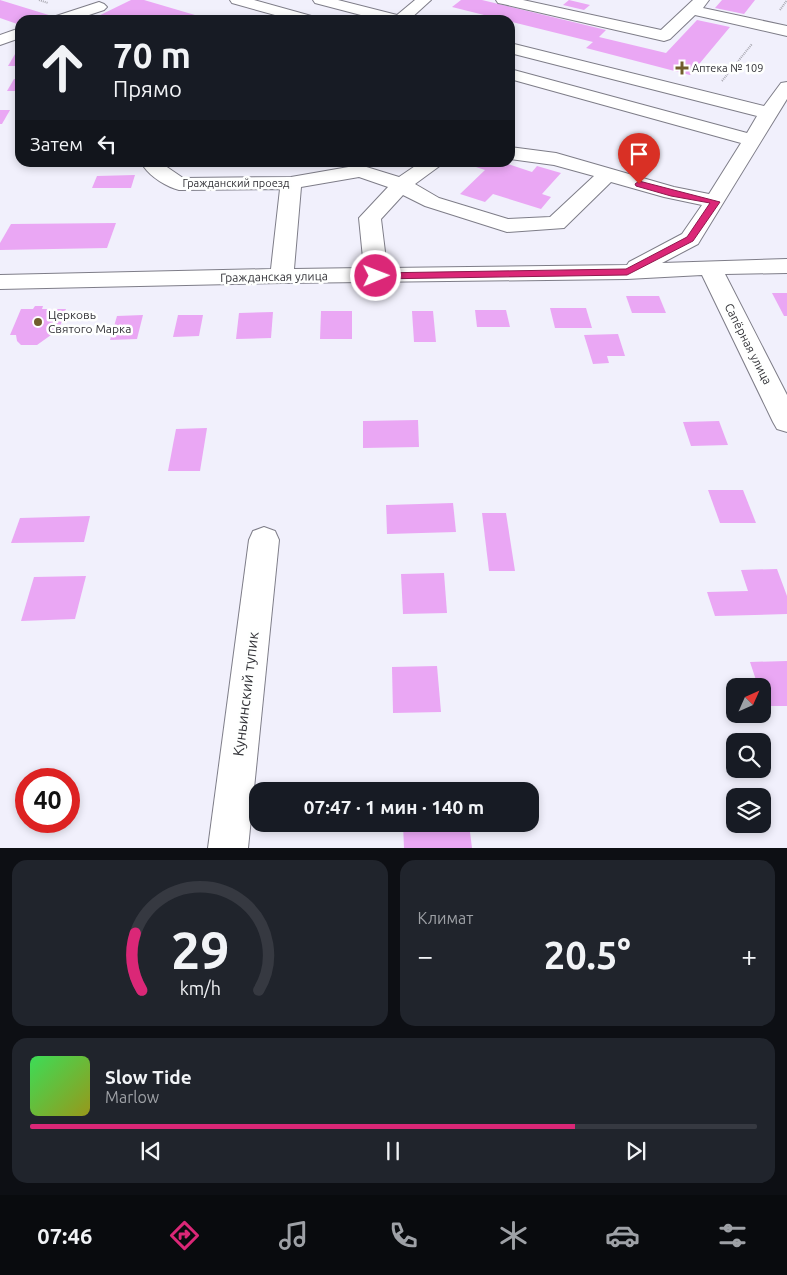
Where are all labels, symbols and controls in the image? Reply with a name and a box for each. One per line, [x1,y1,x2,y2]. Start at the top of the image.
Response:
icon: ahead [30,35,95,100]
text: 70 m [113,35,191,75]
marker: Аптека № 109 [676,62,688,74]
place label: Аптека № 109 [692,62,763,74]
text: Прямо [113,76,182,101]
icon: left [93,130,121,158]
text: Затем [30,133,83,155]
pin [618,133,660,184]
icon: arrive [625,140,653,168]
street label: Гражданский проезд [183,177,290,189]
position arrow [349,249,401,301]
street label: Гражданская улица [220,269,328,284]
street label: Сапёрная улица [722,301,775,387]
place label: Церковь Святого Марка [48,308,131,335]
marker: Церковь Святого Марка [32,316,44,328]
street label: Куньинский тупик [229,630,262,757]
north arrow [726,678,771,722]
map controls [726,678,771,833]
button: search [726,733,771,778]
speed limit sign: 40 [15,768,80,833]
button: layers [726,788,771,833]
text: 07:47 · 1 мин · 140 m [304,796,484,818]
text: Климат [418,909,473,927]
text: 29 [170,921,229,979]
text: 20.5° [544,934,631,976]
text: − [418,940,433,971]
text: + [741,940,757,971]
text: km/h [179,978,220,998]
text: Slow Tide [105,1066,192,1088]
text: Marlow [105,1088,159,1106]
icon: previous [137,1137,165,1165]
icon: pause [379,1137,407,1165]
icon: next [622,1137,650,1165]
icon: directions [167,1218,202,1253]
icon: music [276,1218,311,1253]
icon: phone [386,1218,421,1253]
icon: climate [496,1218,531,1253]
icon: car [605,1218,640,1253]
icon: filters [715,1218,750,1253]
text: 07:46 [37,1223,92,1248]

